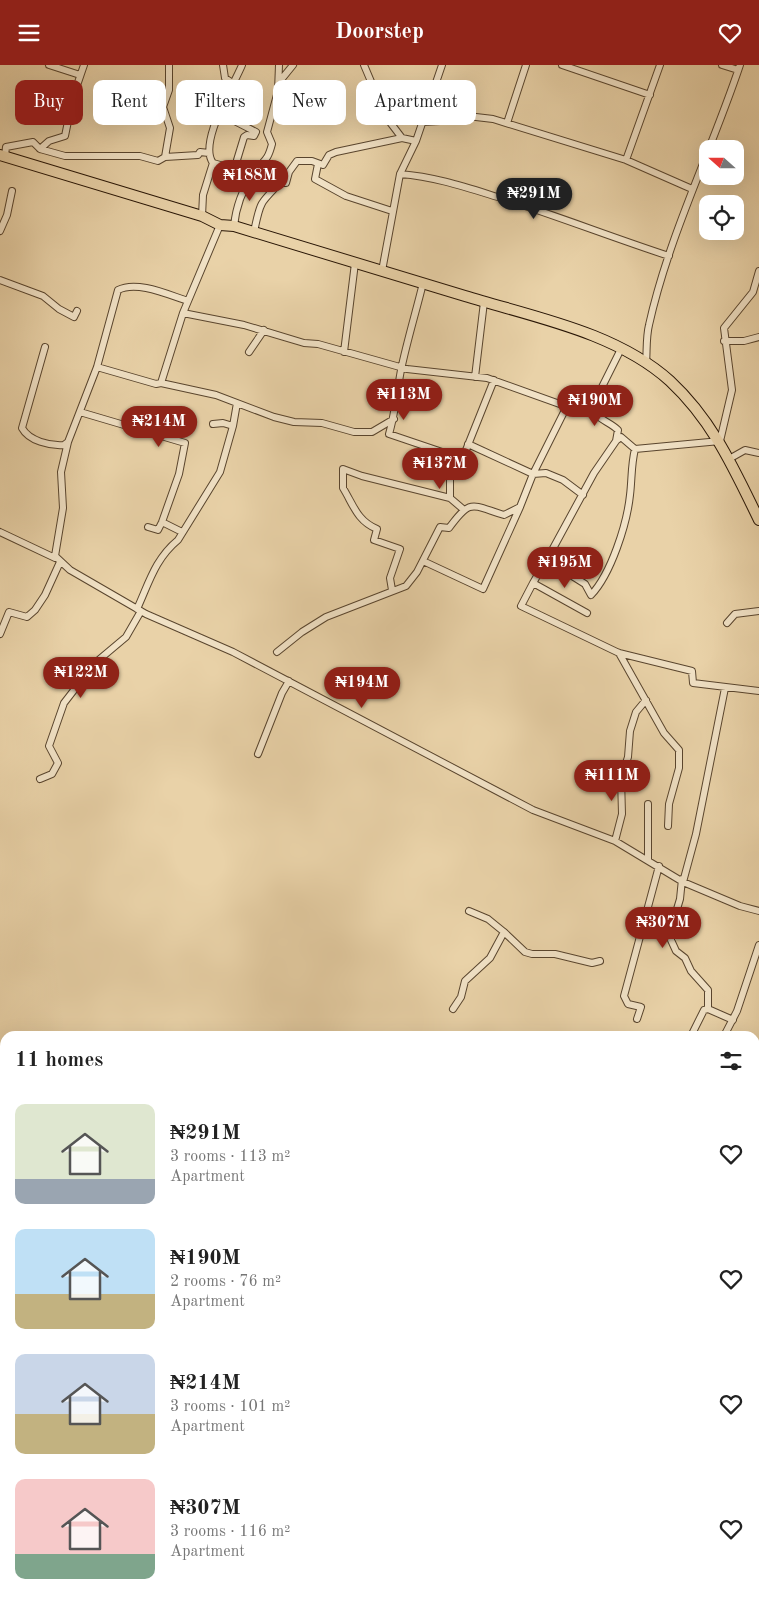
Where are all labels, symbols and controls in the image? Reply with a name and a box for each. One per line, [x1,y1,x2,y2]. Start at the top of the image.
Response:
icon: menu [15,19,43,47]
icon: heart [716,19,744,47]
text: Doorstep [335,21,424,43]
chip: Buy [15,80,83,125]
chip: Rent [93,80,166,125]
chip: Filters [176,80,263,125]
chip: New [273,80,346,125]
chip: Apartment [356,80,476,125]
north arrow [699,140,744,185]
map controls [699,140,744,240]
pin: ₦188M [215,159,285,202]
text: ₦188M [223,168,277,184]
pin: ₦291M [499,177,569,220]
text: ₦291M [507,186,561,202]
button: locate [699,195,744,240]
pin: ₦113M [369,379,439,421]
pin: ₦190M [560,385,630,427]
text: ₦113M [377,387,431,403]
text: ₦190M [568,393,622,409]
pin: ₦214M [124,405,194,448]
text: ₦214M [132,414,186,430]
pin: ₦137M [405,447,475,490]
text: ₦137M [413,456,467,472]
pin: ₦195M [530,547,600,589]
text: ₦195M [538,555,592,571]
pin: ₦122M [46,657,116,699]
text: ₦122M [54,665,108,681]
pin: ₦194M [327,667,397,709]
text: ₦194M [335,675,389,691]
pin: ₦111M [577,759,647,802]
text: ₦111M [585,768,639,784]
pin: ₦307M [628,907,698,949]
text: ₦307M [636,915,690,931]
icon: filters [717,1047,745,1075]
text: 11 homes [15,1050,103,1071]
text: ₦291M [170,1123,240,1144]
icon: home [55,1124,115,1184]
icon: heart [717,1140,745,1168]
text: 3 rooms · 113 m² [170,1149,290,1165]
text: Apartment [170,1169,245,1185]
text: ₦190M [170,1248,240,1269]
icon: home [55,1249,115,1309]
icon: heart [717,1265,745,1293]
text: 2 rooms · 76 m² [170,1274,281,1290]
text: Apartment [170,1294,245,1310]
text: ₦214M [170,1373,240,1394]
icon: home [55,1374,115,1434]
icon: heart [717,1390,745,1418]
text: 3 rooms · 101 m² [170,1399,290,1415]
text: Apartment [170,1419,245,1435]
text: ₦307M [170,1498,240,1519]
icon: home [55,1499,115,1559]
icon: heart [717,1515,745,1543]
text: 3 rooms · 116 m² [170,1524,290,1540]
text: Apartment [170,1544,245,1560]

